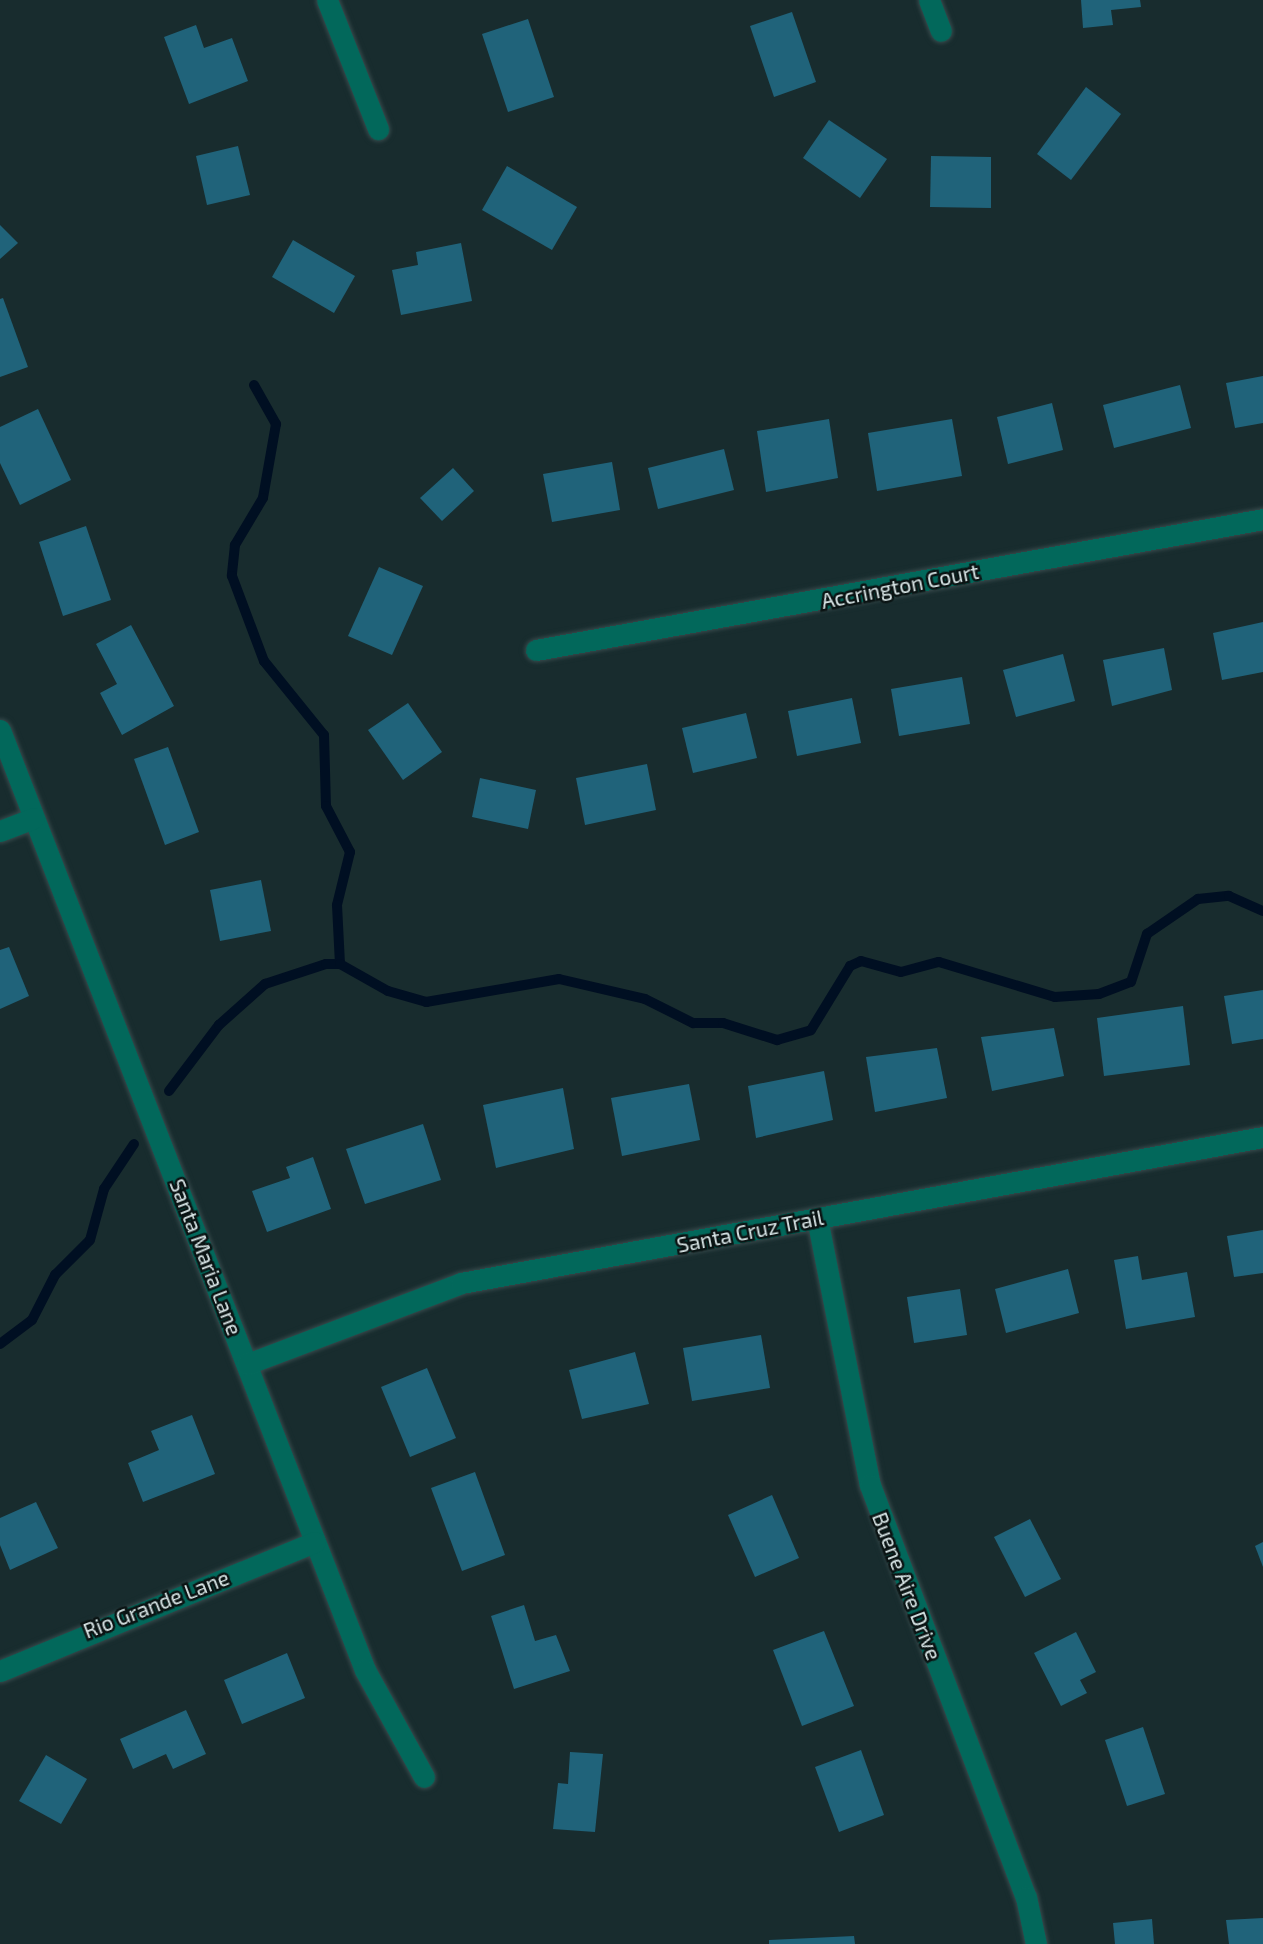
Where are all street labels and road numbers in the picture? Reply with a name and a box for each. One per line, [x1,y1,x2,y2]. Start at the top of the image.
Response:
street label: Accrington Court [819,558,981,614]
street label: Santa Maria Lane [165,1175,247,1339]
street label: Santa Cruz Trail [674,1204,826,1258]
street label: Buene Aire Drive [867,1508,947,1664]
street label: Rio Grande Lane [80,1565,232,1643]

